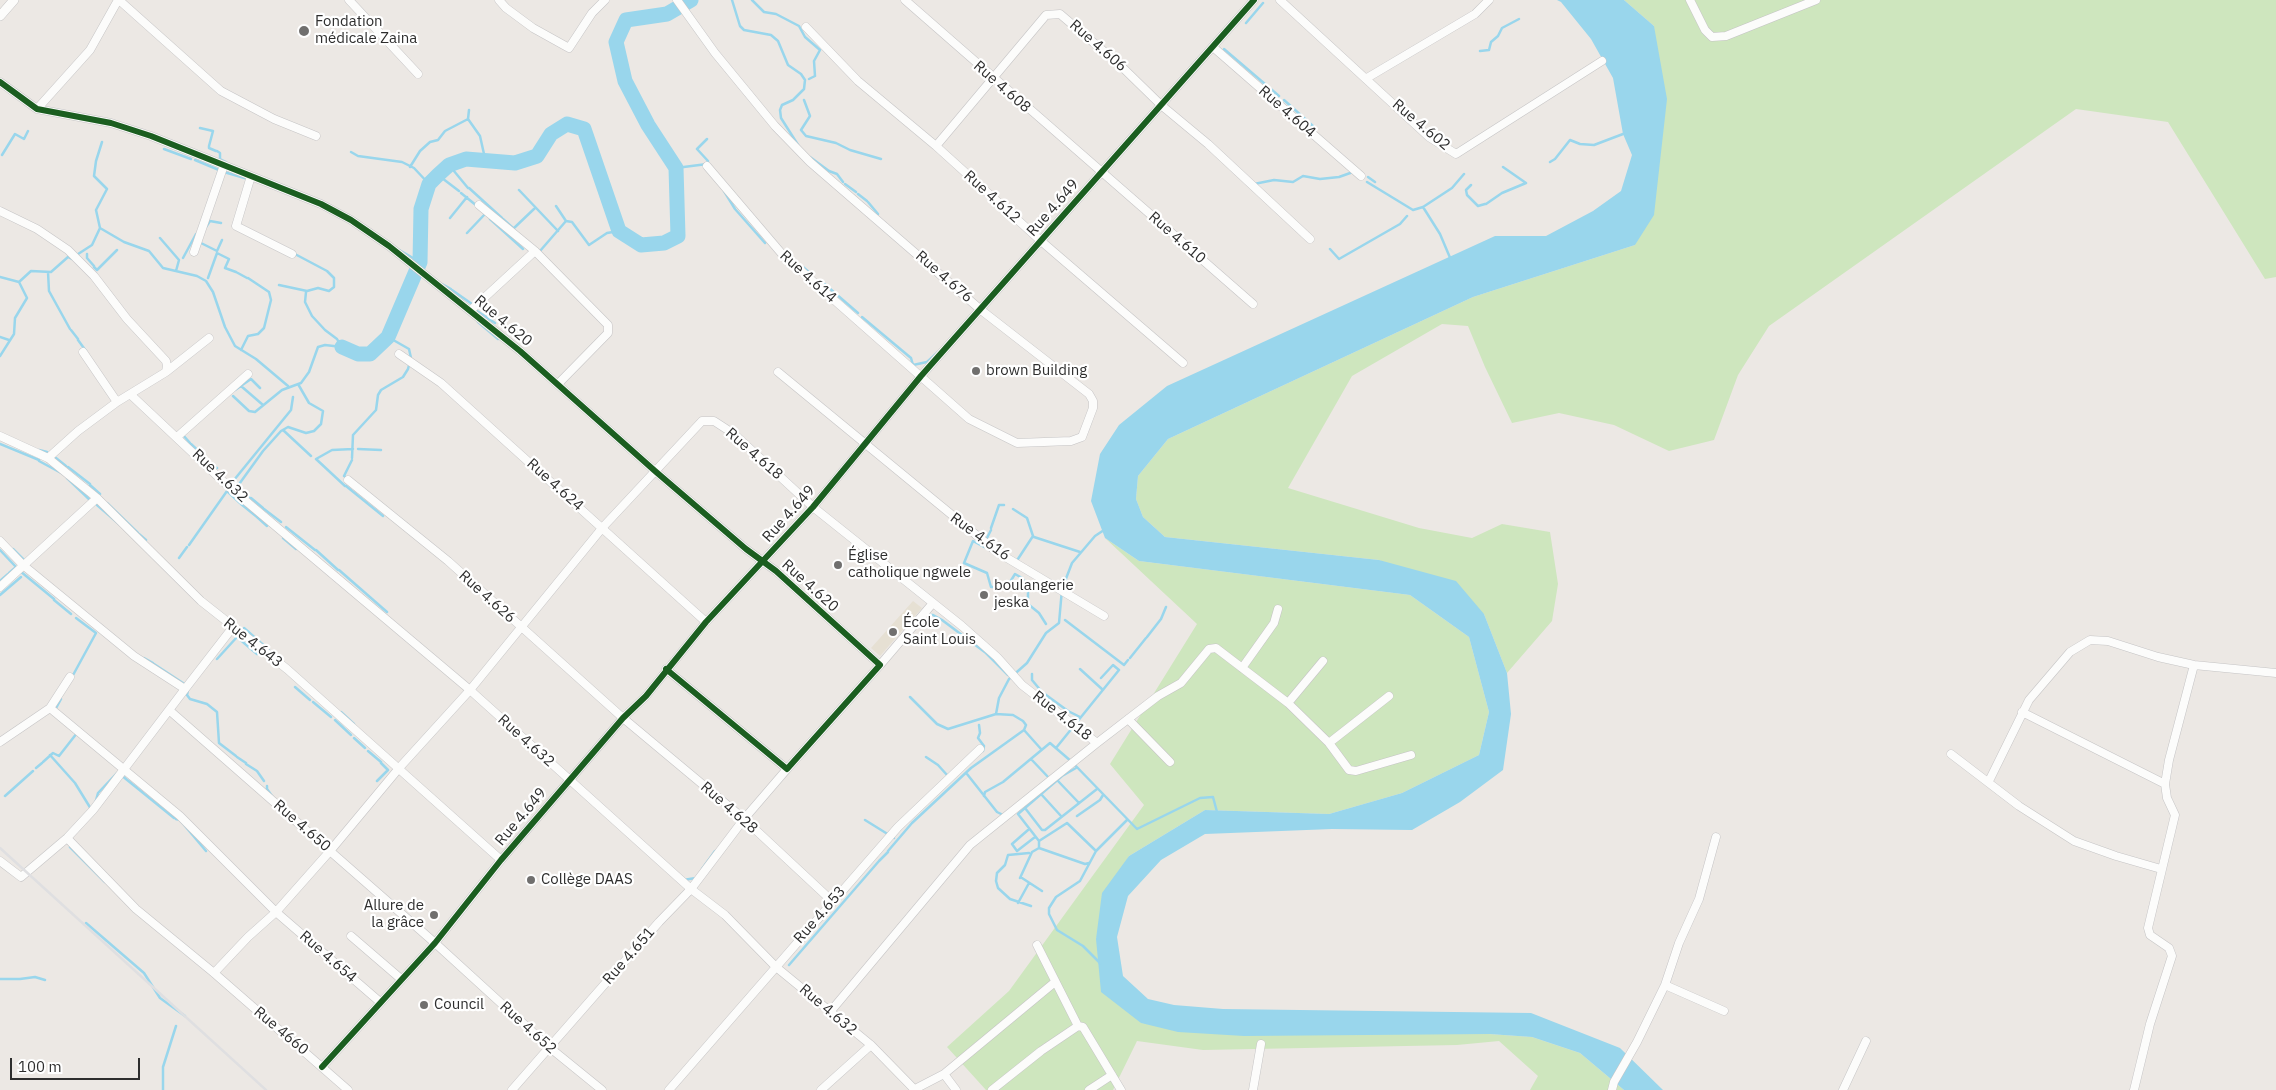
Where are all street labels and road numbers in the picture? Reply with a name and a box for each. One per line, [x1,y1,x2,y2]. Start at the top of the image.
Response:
street label: Rue 4.606 [1066,16,1130,76]
street label: Rue 4.608 [970,57,1034,117]
street label: Rue 4.604 [1255,82,1319,142]
street label: Rue 4.602 [1388,96,1454,154]
street label: Rue 4.612 [960,167,1024,227]
street label: Rue 4.649 [1023,176,1083,240]
street label: Rue 4.610 [1145,208,1209,268]
street label: Rue 4.614 [776,247,840,307]
street label: Rue 4.676 [912,247,976,307]
street label: Rue 4.620 [470,292,536,350]
street label: Rue 4.618 [722,424,786,484]
street label: Rue 4.632 [188,446,252,506]
street label: Rue 4.624 [523,455,587,515]
street label: Rue 4.649 [759,482,819,546]
street label: Rue 4.616 [946,509,1014,565]
street label: Rue 4.620 [778,556,842,616]
street label: Rue 4.626 [455,567,519,627]
street label: Rue 4.643 [220,614,286,672]
street label: Rue 4.618 [1029,687,1095,745]
street label: Rue 4.632 [494,711,558,771]
street label: Rue 4.628 [697,778,761,838]
street label: Rue 4.649 [492,784,550,850]
street label: Rue 4.650 [270,796,334,856]
street label: Rue 4.653 [790,883,850,947]
street label: Rue 4.651 [599,924,659,988]
street label: Rue 4.654 [296,927,360,987]
street label: Rue 4.632 [795,981,861,1039]
street label: Rue 4.652 [496,998,560,1058]
street label: Rue 4660 [250,1003,312,1059]

